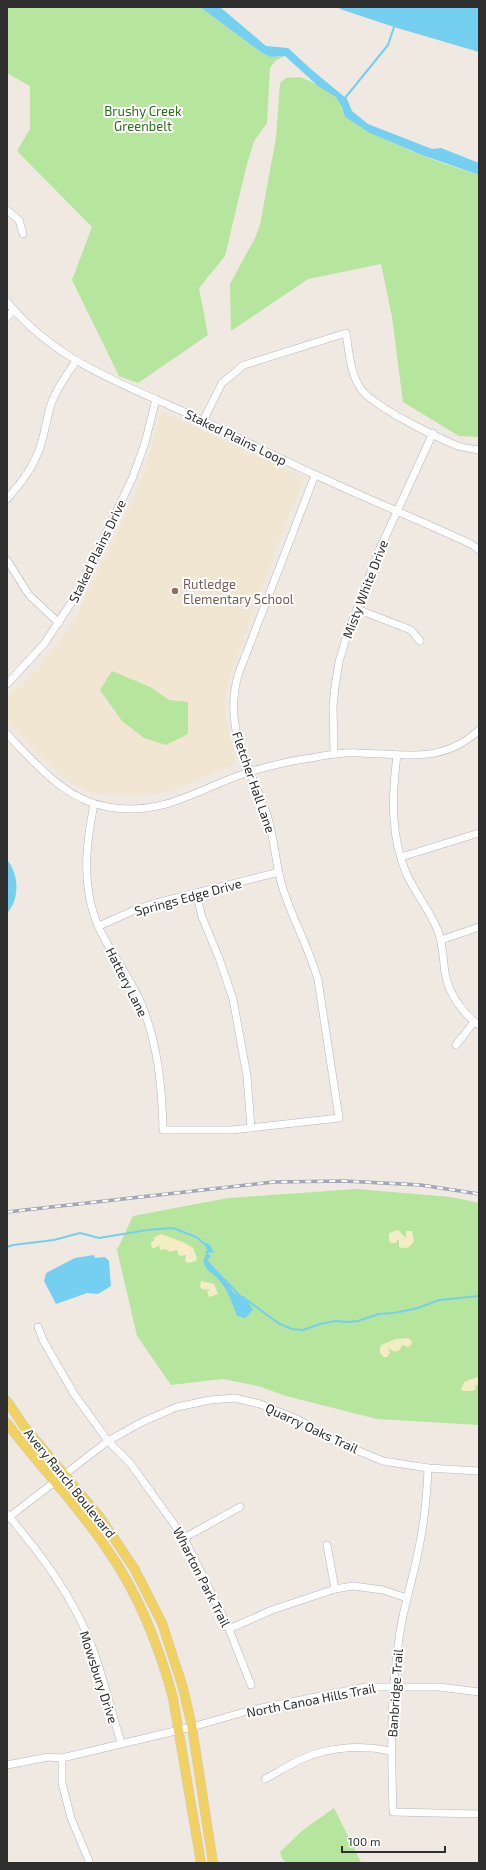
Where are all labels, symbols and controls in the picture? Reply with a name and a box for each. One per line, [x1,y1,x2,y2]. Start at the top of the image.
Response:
park label: Brushy Creek Greenbelt [104,103,182,134]
street label: Staked Plains Loop [183,405,289,469]
street label: Staked Plains Drive [65,497,129,605]
street label: Misty White Drive [339,537,391,641]
place label: Rutledge Elementary School [183,576,294,607]
marker: Rutledge Elementary School [170,586,180,596]
street label: Fletcher Hall Lane [229,729,279,835]
street label: Springs Edge Drive [133,875,243,919]
street label: Hattery Lane [103,945,151,1019]
street label: Quarry Oaks Trail [263,1399,361,1457]
street label: Avery Ranch Boulevard [21,1425,119,1541]
street label: Wharton Park Trail [170,1524,234,1630]
street label: Mowsbury Drive [76,1629,122,1725]
street label: Banbridge Trail [384,1648,406,1738]
street label: North Canoa Hills Trail [245,1680,377,1720]
scale bar [342,1828,445,1854]
text: 100 m [348,1834,380,1848]

